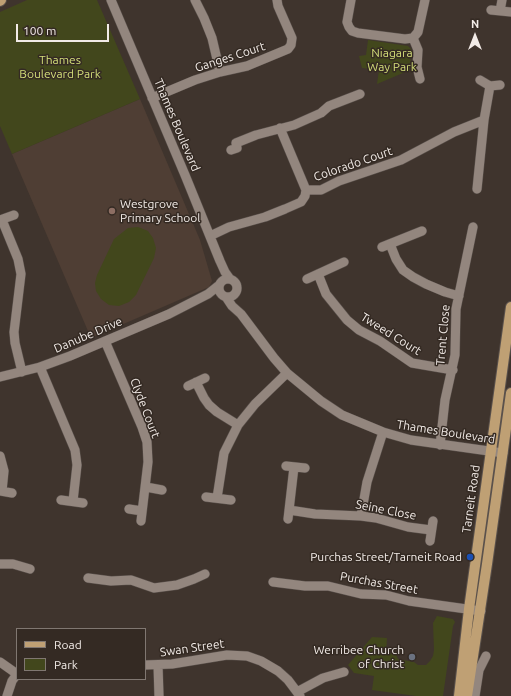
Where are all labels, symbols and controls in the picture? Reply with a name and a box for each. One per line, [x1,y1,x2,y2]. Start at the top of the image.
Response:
scale bar [18,16,111,42]
north arrow [455,16,495,56]
text: N [471,18,479,30]
text: 100 m [23,24,56,37]
street label: Ganges Court [193,39,267,75]
park label: Niagara Way Park [367,46,417,74]
park label: Thames Boulevard Park [19,53,101,81]
street label: Thames Boulevard [151,76,203,174]
street label: Colorado Court [312,144,394,184]
place label: Westgrove Primary School [120,197,200,225]
marker: Westgrove Primary School [107,206,117,216]
street label: Trent Close [433,304,453,366]
street label: Tweed Court [358,310,424,358]
street label: Danube Drive [52,314,124,356]
street label: Clyde Court [127,376,163,440]
street label: Thames Boulevard [396,417,496,447]
street label: Tarneit Road [459,464,483,534]
street label: Seine Close [354,497,418,523]
place label: Purchas Street/Tarneit Road [310,550,462,564]
marker: Purchas Street/Tarneit Road [465,552,475,562]
street label: Purchas Street [339,569,419,597]
legend [16,628,146,680]
street label: Swan Street [159,636,225,660]
text: Road [54,638,82,651]
place label: Werribee Church of Christ [313,643,404,671]
marker: Werribee Church of Christ [407,652,417,662]
text: Park [54,658,78,671]

